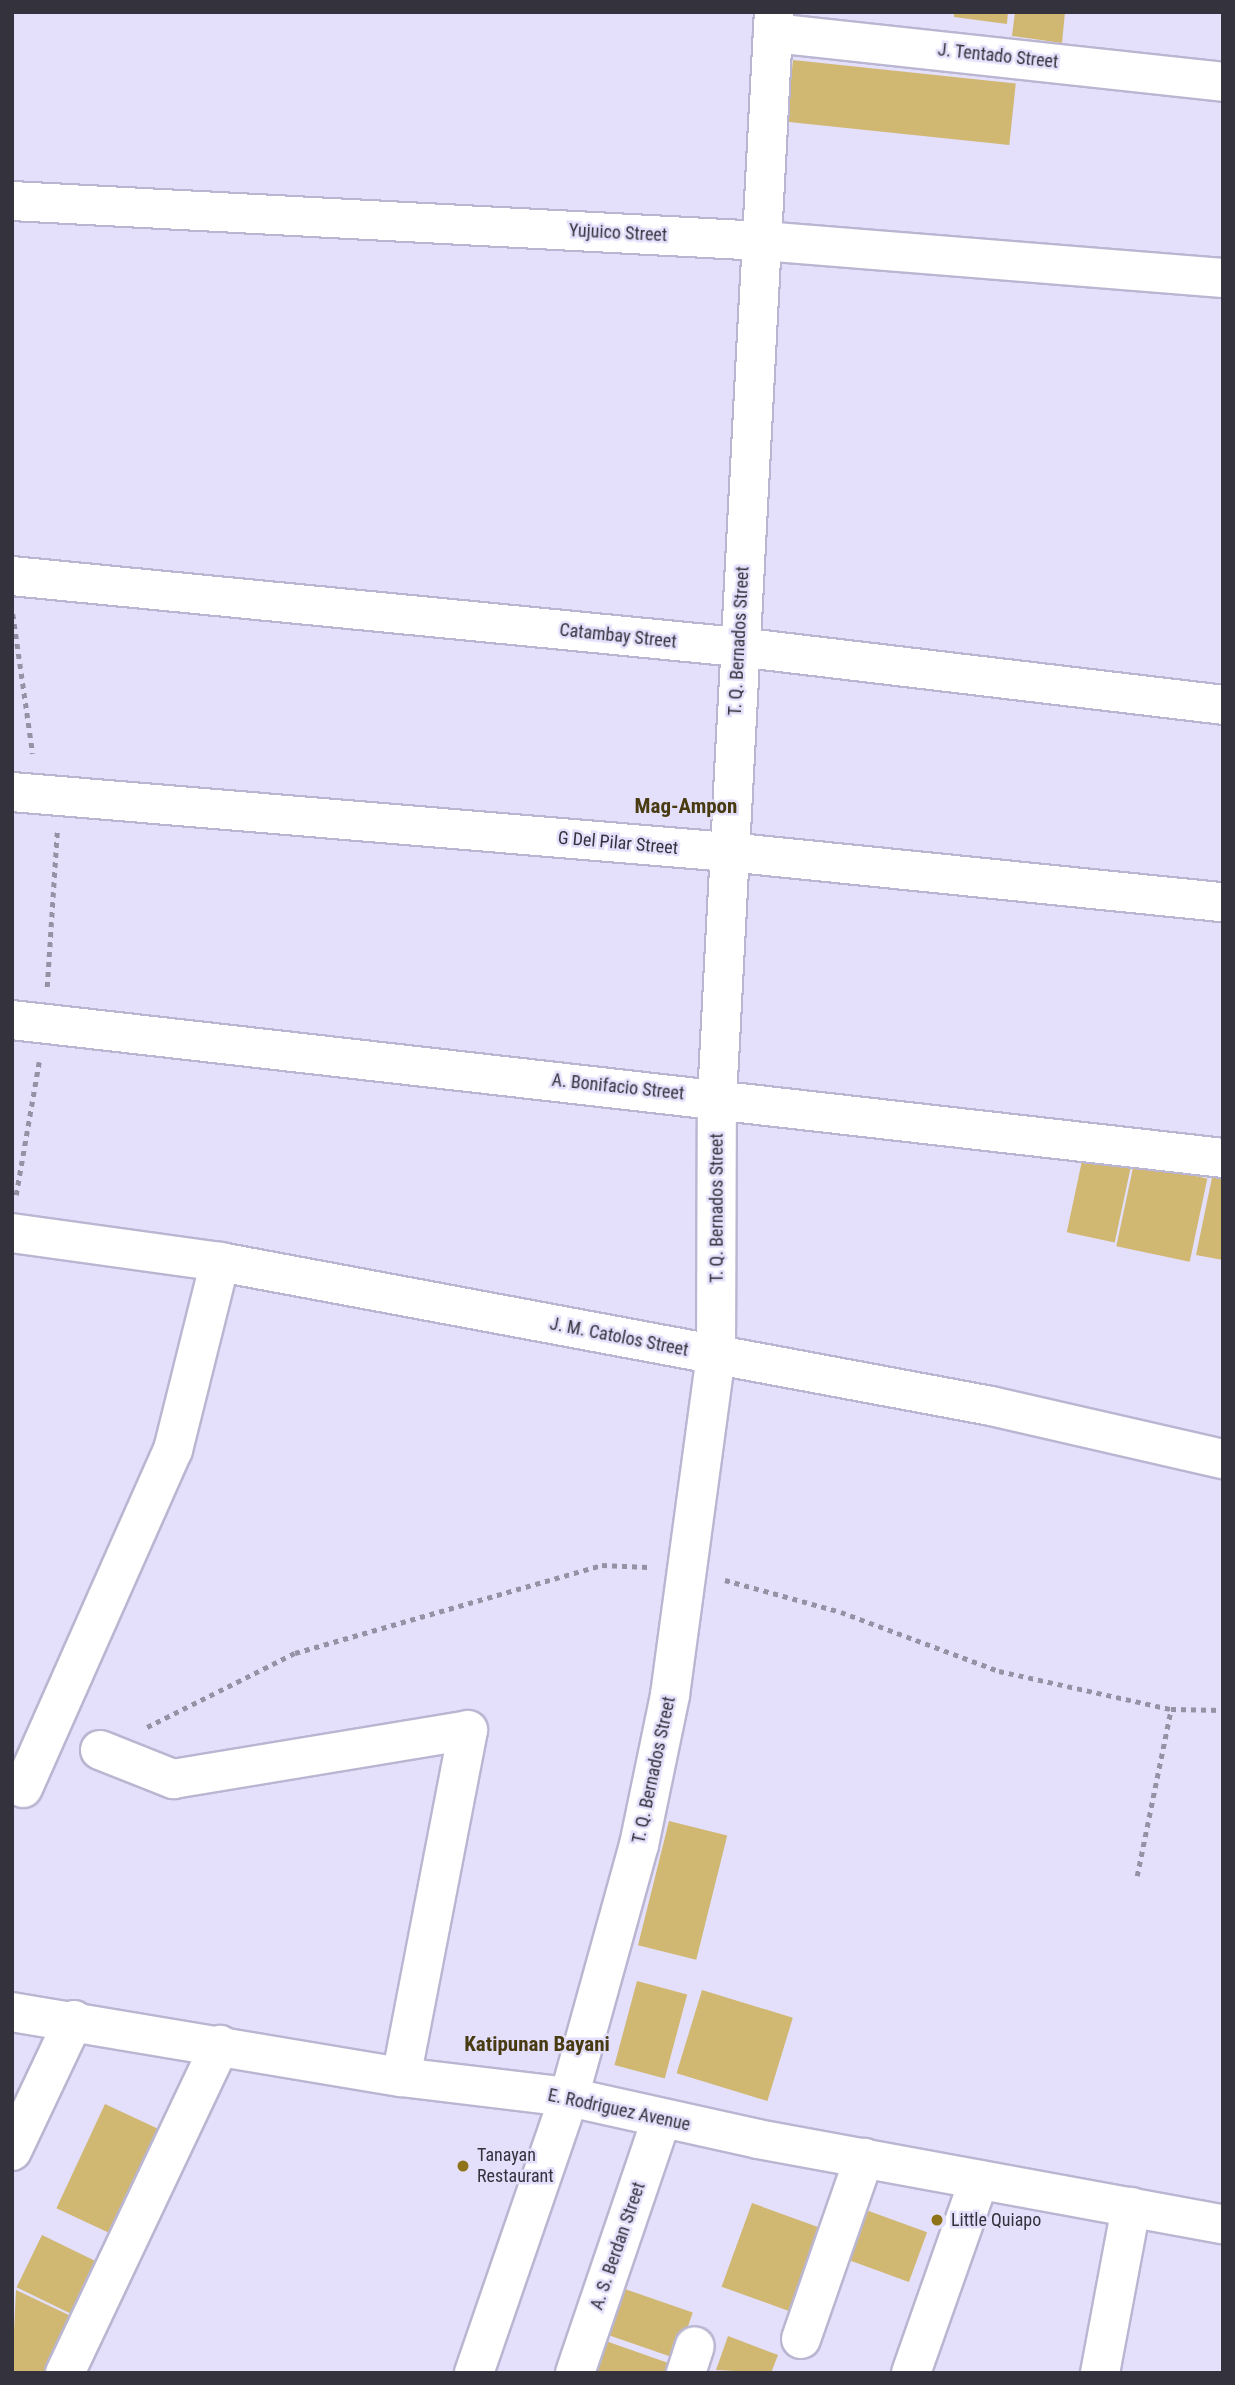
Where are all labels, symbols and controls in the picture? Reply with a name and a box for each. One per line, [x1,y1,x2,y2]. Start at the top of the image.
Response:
street label: J. Tentado Street [936,39,1060,73]
street label: Yujuico Street [568,220,668,246]
street label: T. Q. Bernados Street [724,566,754,716]
street label: Catambay Street [558,619,678,653]
district label: Mag-Ampon [635,793,737,819]
street label: G Del Pilar Street [557,827,679,859]
street label: A. Bonifacio Street [551,1069,685,1105]
street label: T. Q. Bernados Street [706,1133,728,1283]
street label: J. M. Catolos Street [548,1313,690,1361]
street label: T. Q. Bernados Street [628,1695,680,1845]
district label: Katipunan Bayani [464,2031,610,2057]
street label: E. Rodriguez Avenue [546,2084,692,2136]
place label: Tanayan Restaurant [477,2145,554,2188]
marker: Tanayan Restaurant [455,2158,471,2174]
street label: A. S. Berdan Street [586,2179,650,2313]
place label: Little Quiapo [951,2209,1041,2231]
marker: Little Quiapo [929,2212,945,2228]

